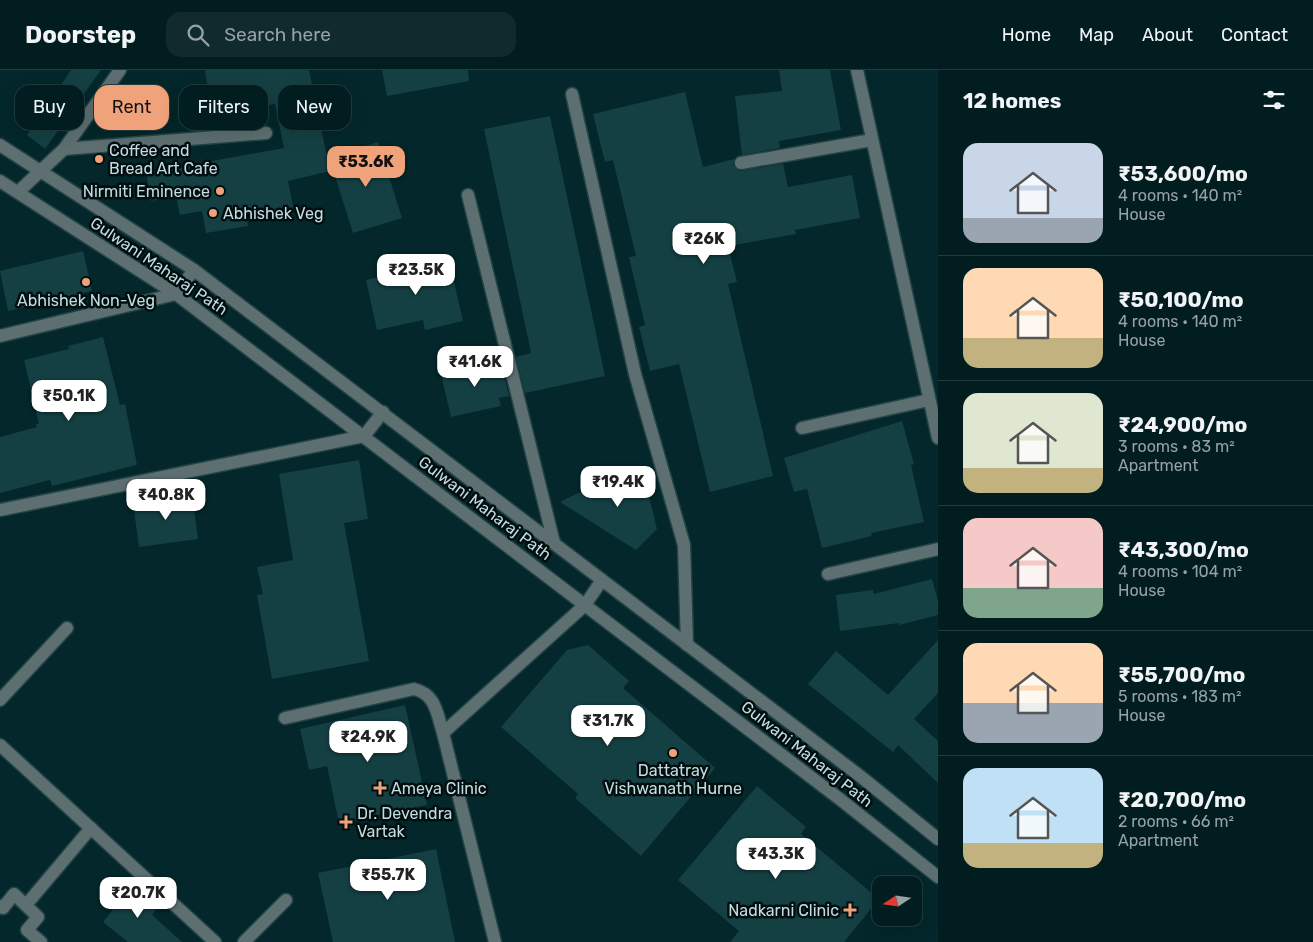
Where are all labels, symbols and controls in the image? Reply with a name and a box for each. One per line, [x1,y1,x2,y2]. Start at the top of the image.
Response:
search box [166,12,516,57]
text: Doorstep [25,21,136,49]
icon: search [184,21,212,49]
text: Search here [224,23,331,46]
text: Home [1002,24,1051,46]
text: Map [1079,24,1114,46]
text: About [1142,24,1193,46]
text: Contact [1221,24,1288,46]
chip: Buy [15,85,84,130]
chip: Rent [94,85,169,130]
chip: Filters [179,85,268,130]
chip: New [278,85,351,130]
icon: filters [1260,86,1288,114]
text: 12 homes [963,88,1061,113]
place label: Coffee and Bread Art Cafe [109,141,218,178]
pin: ₹53.6K [325,146,407,188]
text: ₹53.6K [338,152,394,171]
marker: Coffee and Bread Art Cafe [93,153,105,165]
text: ₹53,600/mo [1118,161,1248,186]
icon: home [1003,163,1063,223]
place label: Nirmiti Eminence [83,182,210,201]
marker: Nirmiti Eminence [214,185,226,197]
text: 4 rooms · 140 m² [1118,186,1242,205]
place label: Abhishek Veg [223,204,323,223]
text: House [1118,205,1165,224]
marker: Abhishek Veg [207,207,219,219]
street label: Gulwani Maharaj Path [87,213,231,319]
pin: ₹26K [674,222,734,265]
text: ₹26K [683,229,725,248]
pin: ₹23.5K [375,254,457,296]
text: ₹23.5K [388,260,444,279]
marker: Abhishek Non-Veg [80,276,92,288]
text: ₹50,100/mo [1118,287,1244,312]
icon: home [1003,288,1063,348]
place label: Abhishek Non-Veg [17,291,155,310]
text: 4 rooms · 140 m² [1118,312,1242,331]
text: House [1118,331,1165,350]
pin: ₹41.6K [434,346,516,388]
text: ₹41.6K [448,352,502,371]
pin: ₹50.1K [28,380,110,422]
text: ₹50.1K [43,386,95,405]
text: ₹24,900/mo [1118,412,1247,437]
icon: home [1003,413,1063,473]
text: 3 rooms · 83 m² [1118,437,1235,456]
street label: Gulwani Maharaj Path [415,452,555,564]
text: Apartment [1118,456,1198,475]
pin: ₹19.4K [577,466,659,508]
text: ₹19.4K [592,472,644,491]
pin: ₹40.8K [125,478,207,521]
text: ₹40.8K [137,485,195,504]
text: ₹43,300/mo [1118,537,1249,562]
icon: home [1003,538,1063,598]
text: 4 rooms · 104 m² [1118,562,1242,581]
text: House [1118,581,1165,600]
text: ₹55,700/mo [1118,662,1245,687]
icon: home [1003,663,1063,723]
text: 5 rooms · 183 m² [1118,687,1241,706]
street label: Gulwani Maharaj Path [738,697,876,811]
pin: ₹31.7K [567,704,649,747]
text: House [1118,706,1165,725]
text: ₹31.7K [582,711,634,730]
pin: ₹24.9K [327,720,409,763]
text: ₹24.9K [340,727,396,746]
marker: Dattatray Vishwanath Hurne [667,747,679,759]
place label: Dattatray Vishwanath Hurne [604,761,742,798]
place label: Ameya Clinic [391,779,487,798]
marker: Ameya Clinic [373,781,387,795]
text: ₹20,700/mo [1118,787,1246,812]
icon: home [1003,788,1063,848]
place label: Dr. Devendra Vartak [357,804,452,841]
text: 2 rooms · 66 m² [1118,812,1234,831]
marker: Dr. Devendra Vartak [339,815,353,829]
text: Apartment [1118,831,1198,850]
pin: ₹43.3K [735,838,817,880]
text: ₹43.3K [748,844,804,863]
pin: ₹55.7K [347,858,429,901]
text: ₹55.7K [361,865,415,884]
pin: ₹20.7K [97,876,179,919]
north arrow [872,876,922,926]
map controls [872,876,922,926]
text: ₹20.7K [111,883,165,902]
place label: Nadkarni Clinic [728,901,839,920]
marker: Nadkarni Clinic [843,903,857,917]

